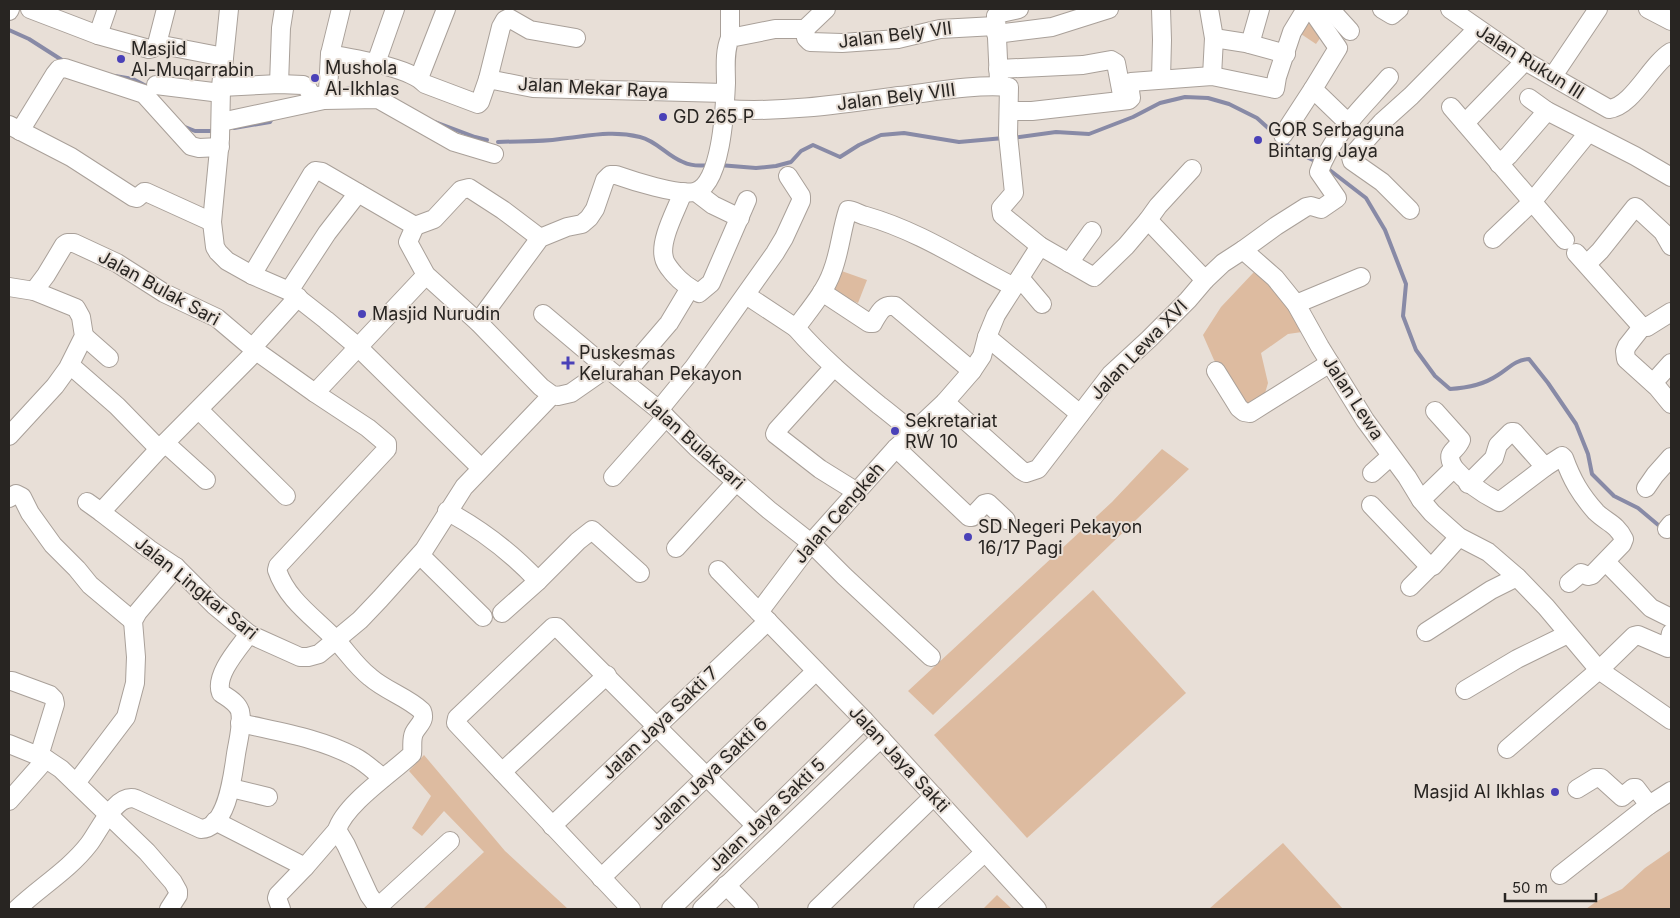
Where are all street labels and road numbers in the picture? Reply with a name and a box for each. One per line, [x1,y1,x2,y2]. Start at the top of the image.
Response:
street label: Jalan Bely VII [837,17,953,52]
street label: Jalan Rukun III [1472,20,1588,103]
street label: Jalan Mekar Raya [517,73,669,102]
street label: Jalan Bely VIII [835,79,956,114]
street label: Jalan Bulak Sari [95,246,224,330]
street label: Jalan Lewa XVI [1086,295,1191,404]
street label: Jalan Lewa [1319,352,1388,444]
street label: Jalan Bulaksari [640,392,749,493]
street label: Jalan Cengkeh [789,458,888,567]
street label: Jalan Lingkar Sari [131,532,262,643]
street label: Jalan Jaya Sakti 7 [597,662,722,783]
street label: Jalan Jaya Sakti [845,701,954,816]
street label: Jalan Jaya Sakti 6 [646,713,771,835]
street label: Jalan Jaya Sakti 5 [704,754,829,876]

